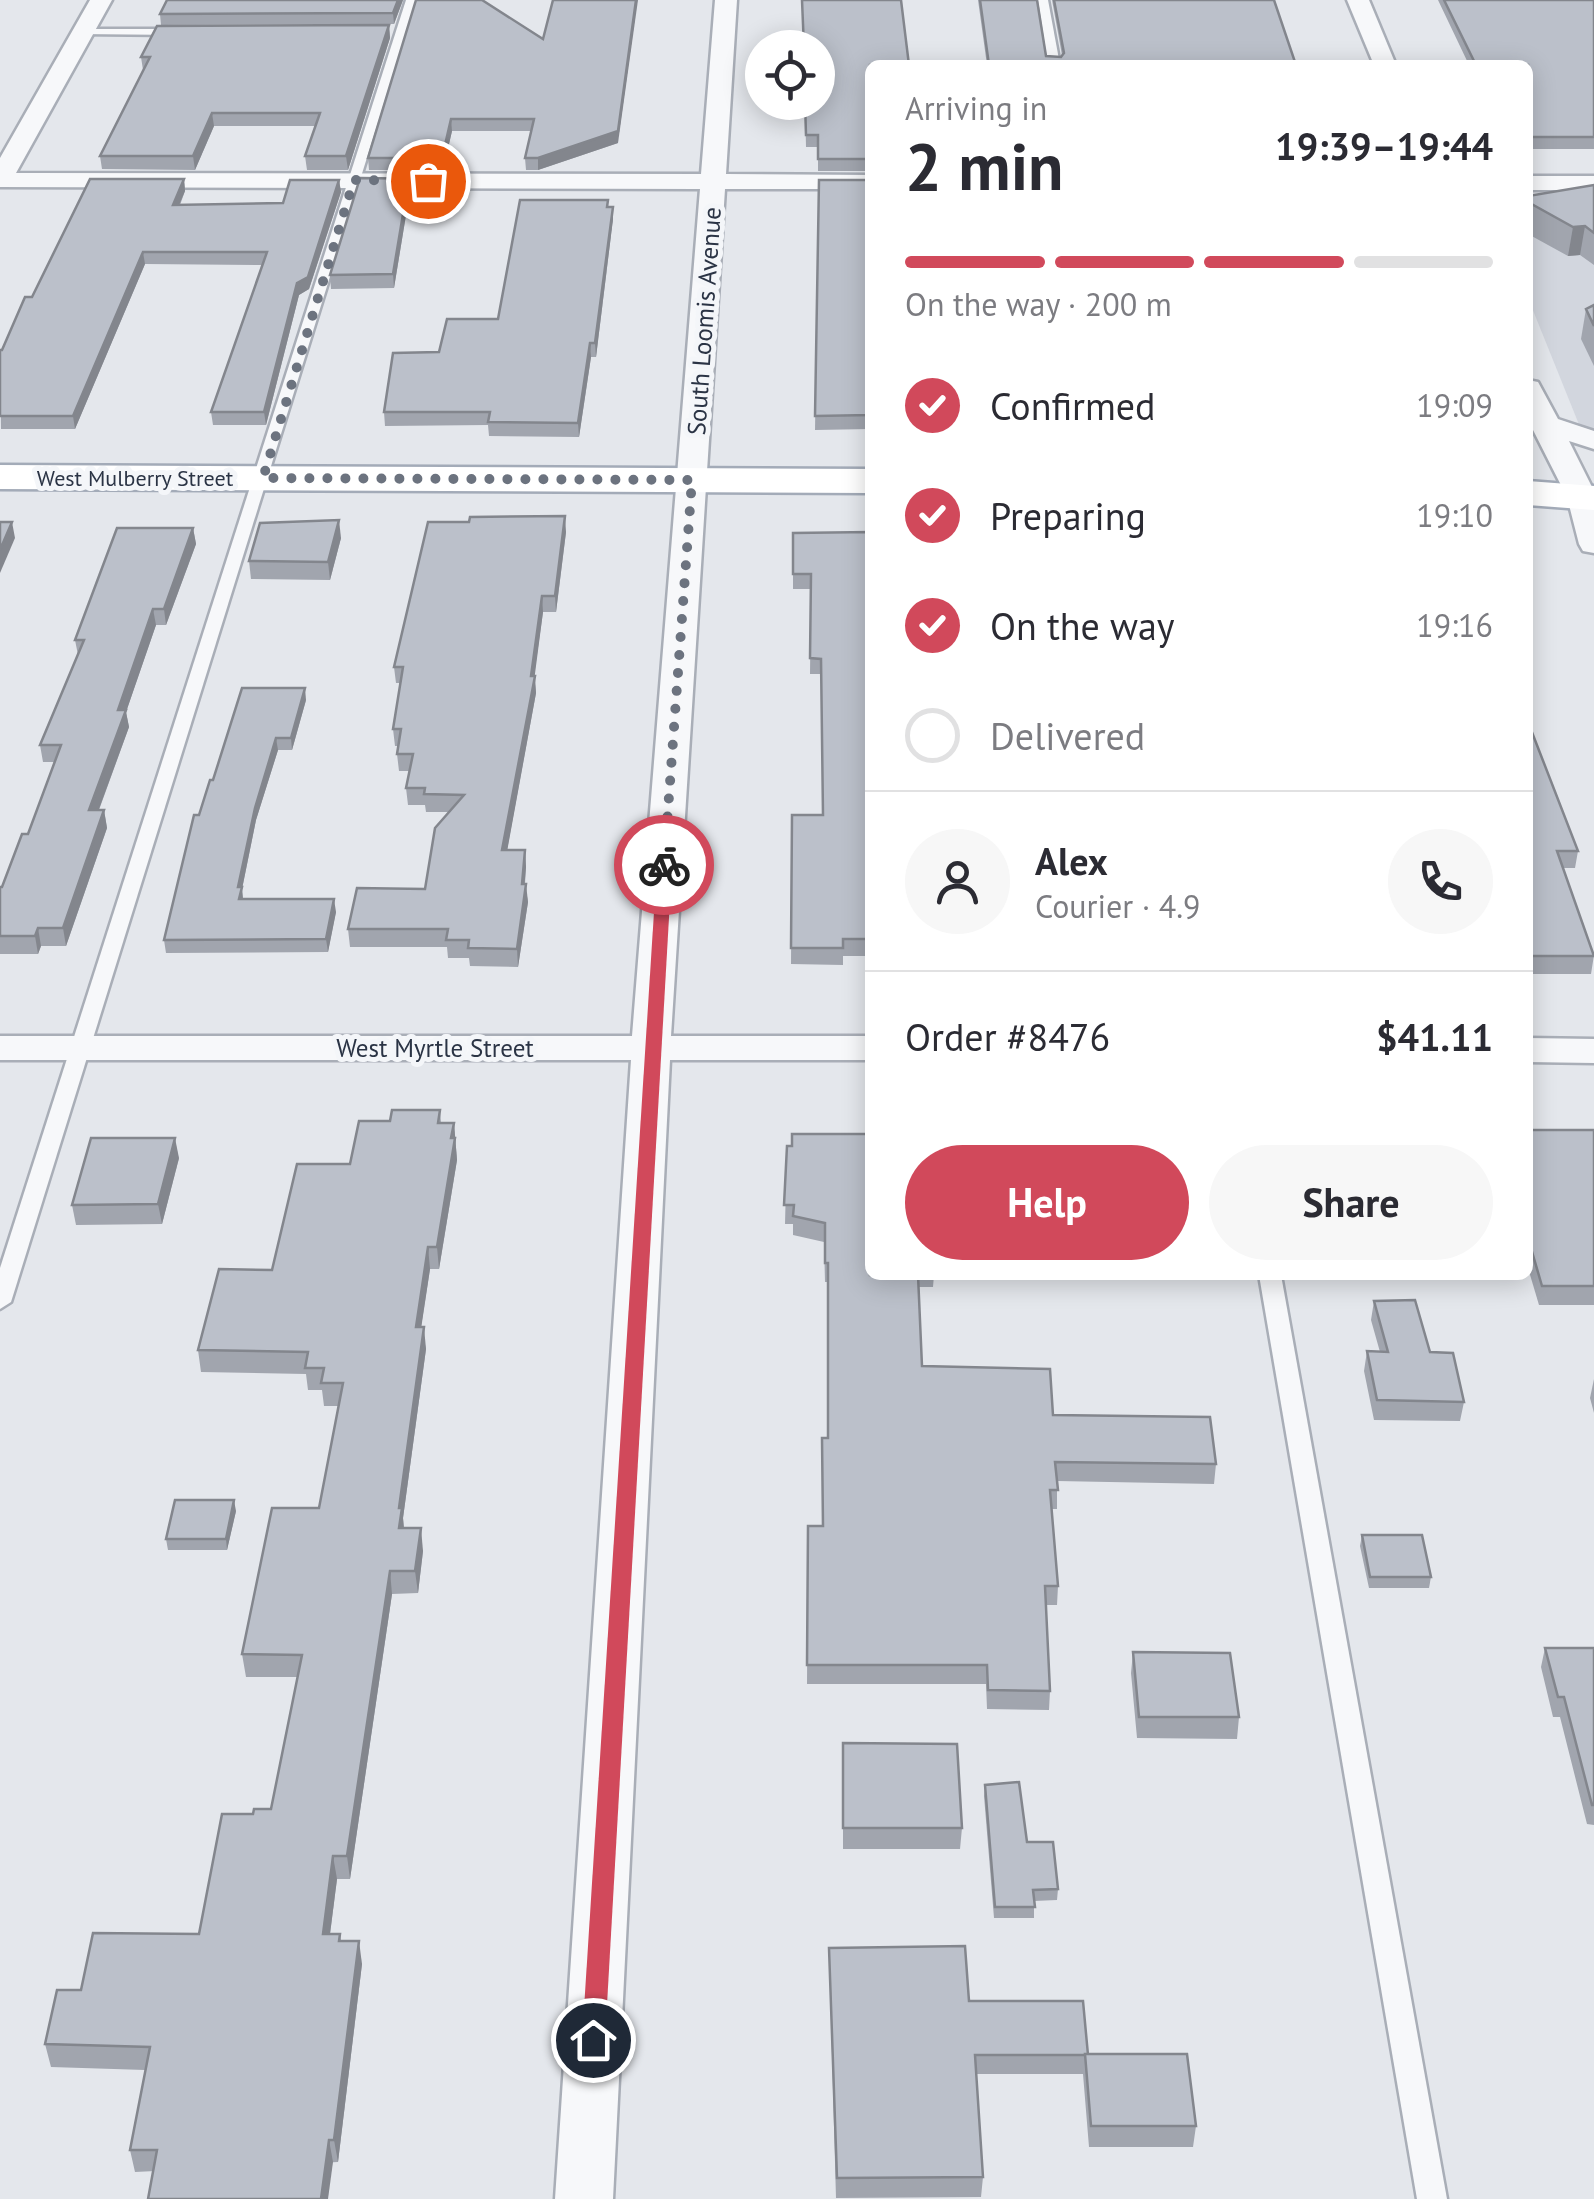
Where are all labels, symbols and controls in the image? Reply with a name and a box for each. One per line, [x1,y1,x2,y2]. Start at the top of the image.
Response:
map controls [745,30,835,120]
button: locate [745,30,835,120]
text: Arriving in [905,87,1047,129]
text: 19:39–19:44 [1275,121,1493,170]
text: 2 min [905,124,1064,208]
pin [386,139,471,224]
icon: bag [401,154,456,209]
street label: South Loomis Avenue [680,206,728,436]
text: On the way · 200 m [905,283,1172,325]
icon: check [905,378,960,433]
text: Confirmed [990,381,1156,430]
text: 19:09 [1416,384,1493,426]
street label: West Mulberry Street [37,464,234,492]
icon: check [905,488,960,543]
text: Preparing [990,491,1146,540]
text: 19:10 [1416,494,1493,536]
icon: check [905,598,960,653]
text: On the way [990,601,1175,650]
text: 19:16 [1416,604,1493,646]
text: Delivered [990,711,1145,760]
courier [614,815,714,915]
button: person [905,829,1010,934]
button: phone [1388,829,1493,934]
text: Alex [1035,836,1108,885]
icon: bike [637,838,692,893]
text: Courier · 4.9 [1035,885,1201,927]
text: Order #8476 [905,1012,1110,1061]
text: $41.11 [1376,1012,1493,1061]
street label: West Myrtle Street [336,1032,534,1064]
button: Help [905,1145,1189,1260]
button: Share [1209,1145,1493,1260]
pin [551,1998,636,2083]
icon: home [566,2013,621,2068]

